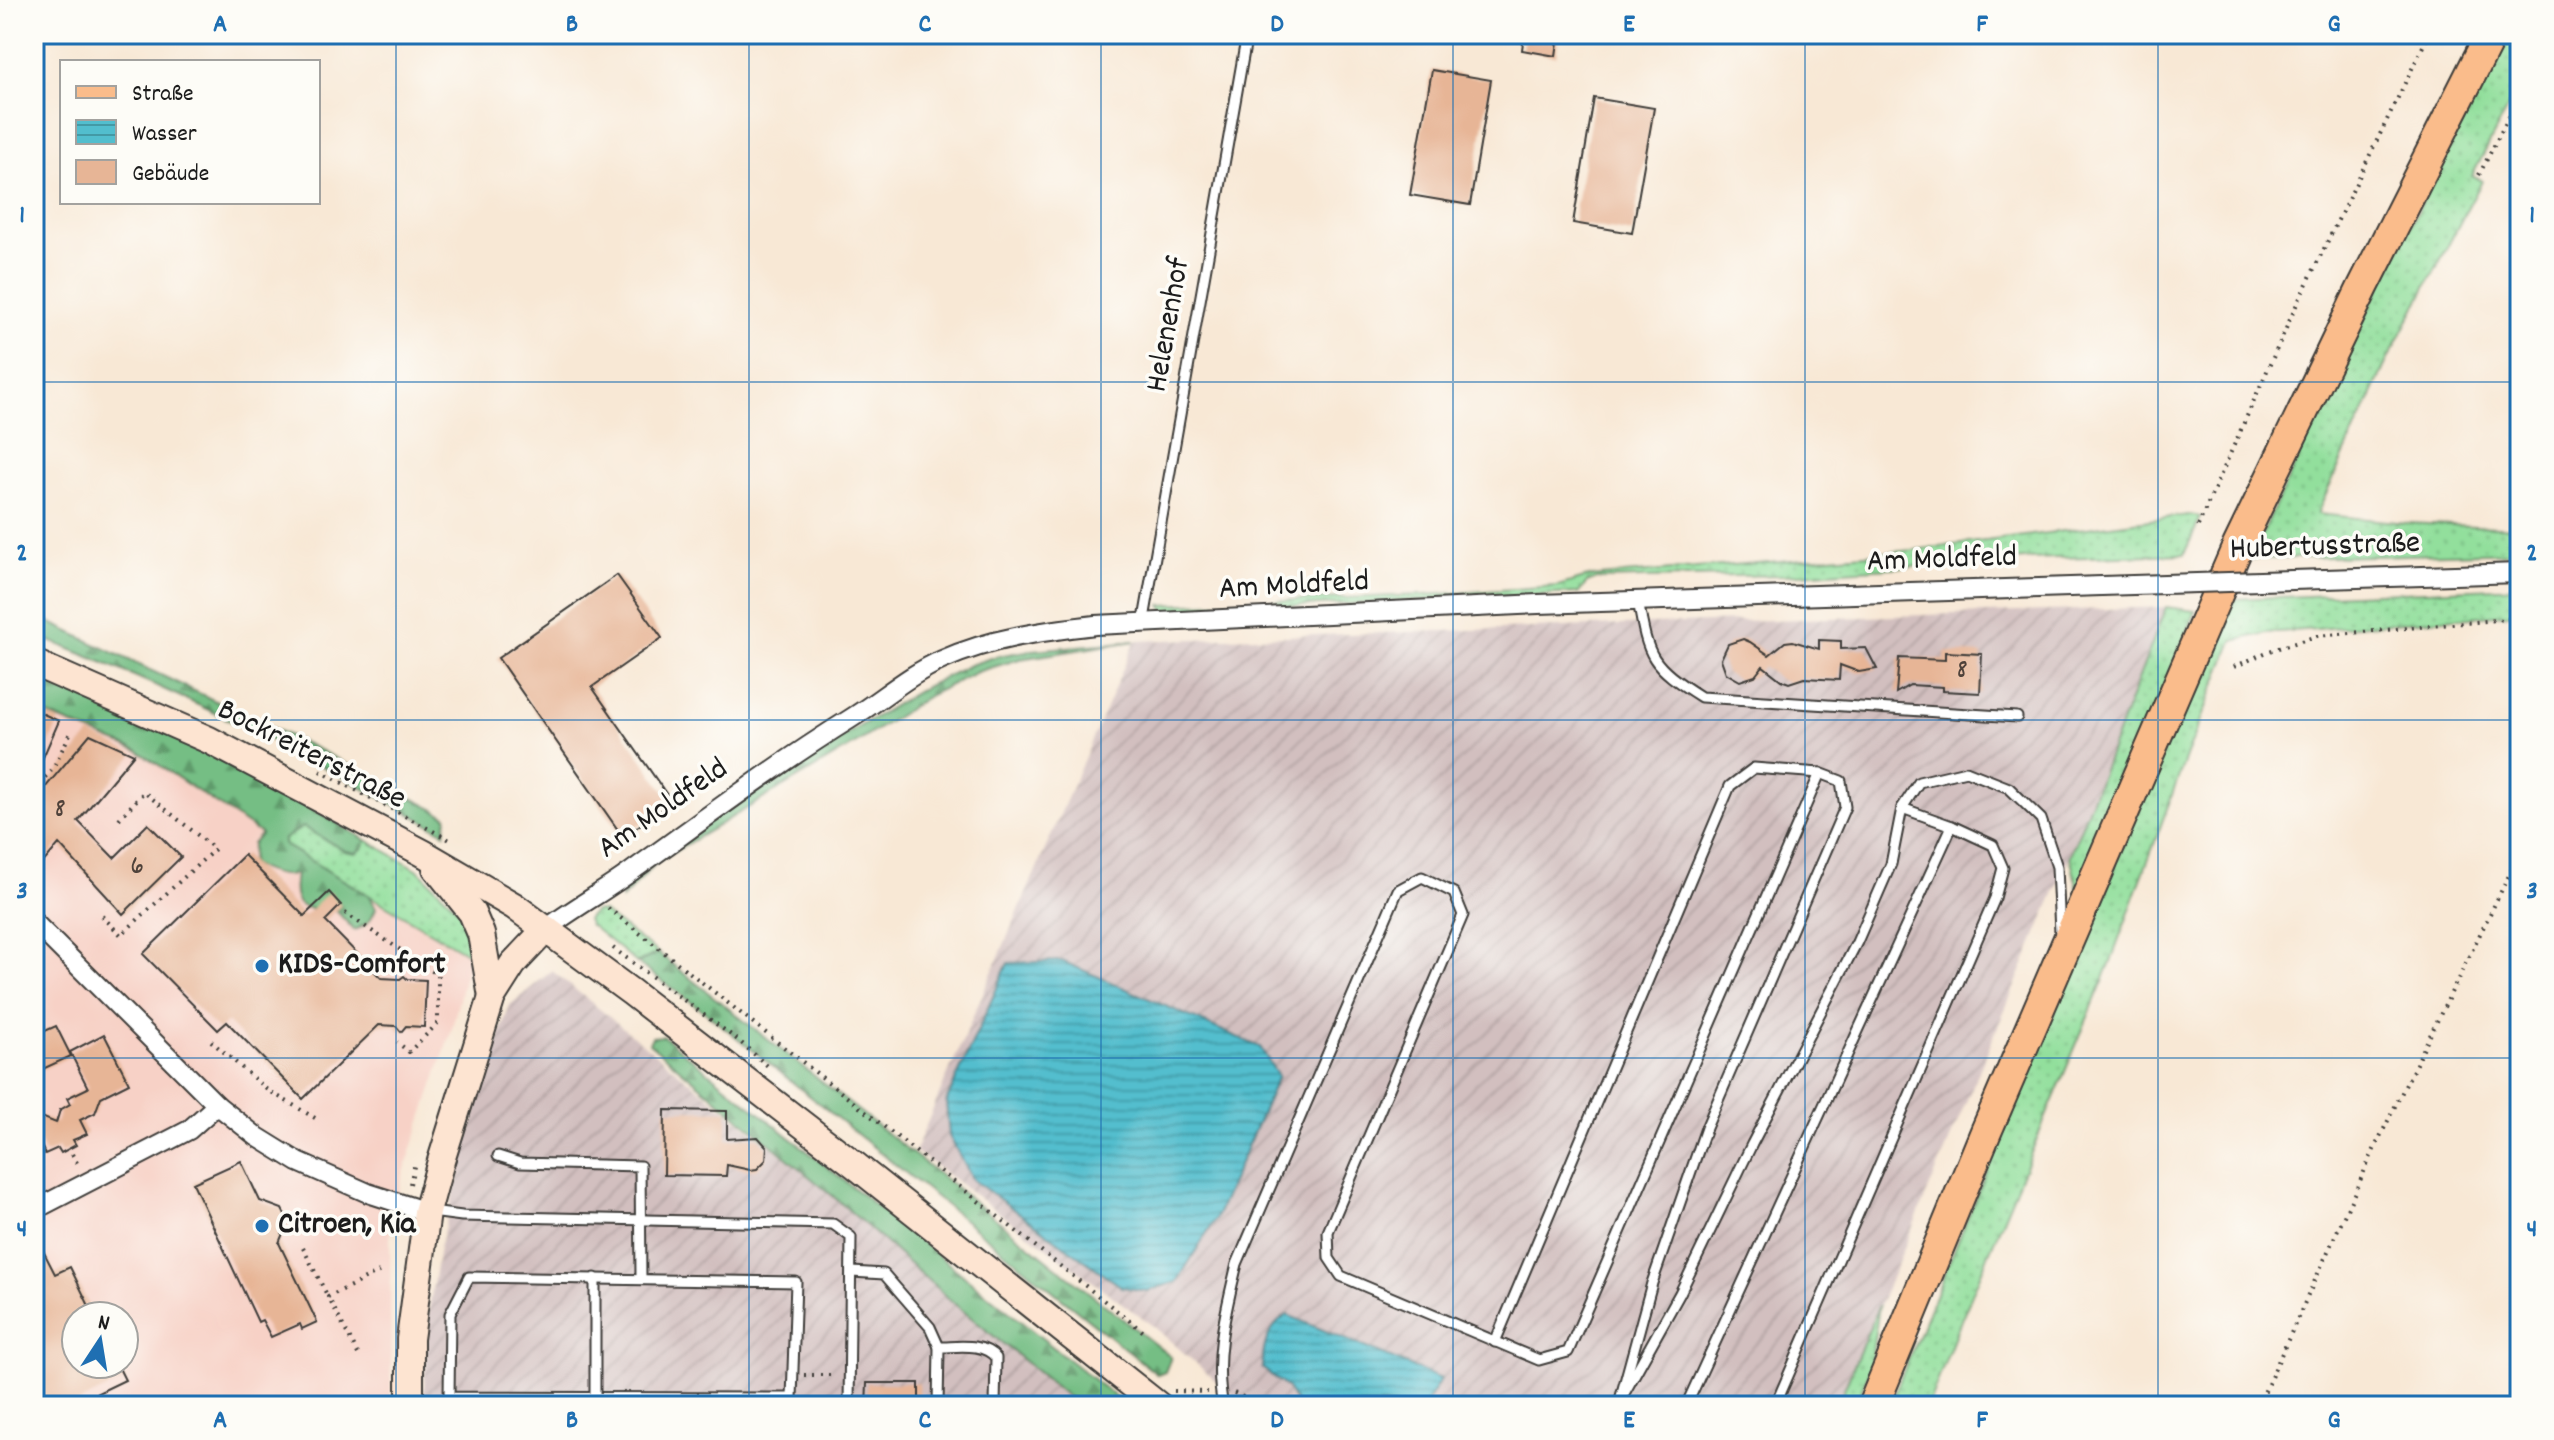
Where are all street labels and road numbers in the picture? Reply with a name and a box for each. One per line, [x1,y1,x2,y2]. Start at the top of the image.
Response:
street label: Helenenhof [1136,253,1205,396]
street label: Hubertusstraße [2229,522,2421,574]
street label: Am Moldfeld [1866,535,2018,587]
street label: Am Moldfeld [1218,560,1370,614]
street label: Bockreiterstraße [209,689,413,823]
street label: Am Moldfeld [589,748,739,872]

